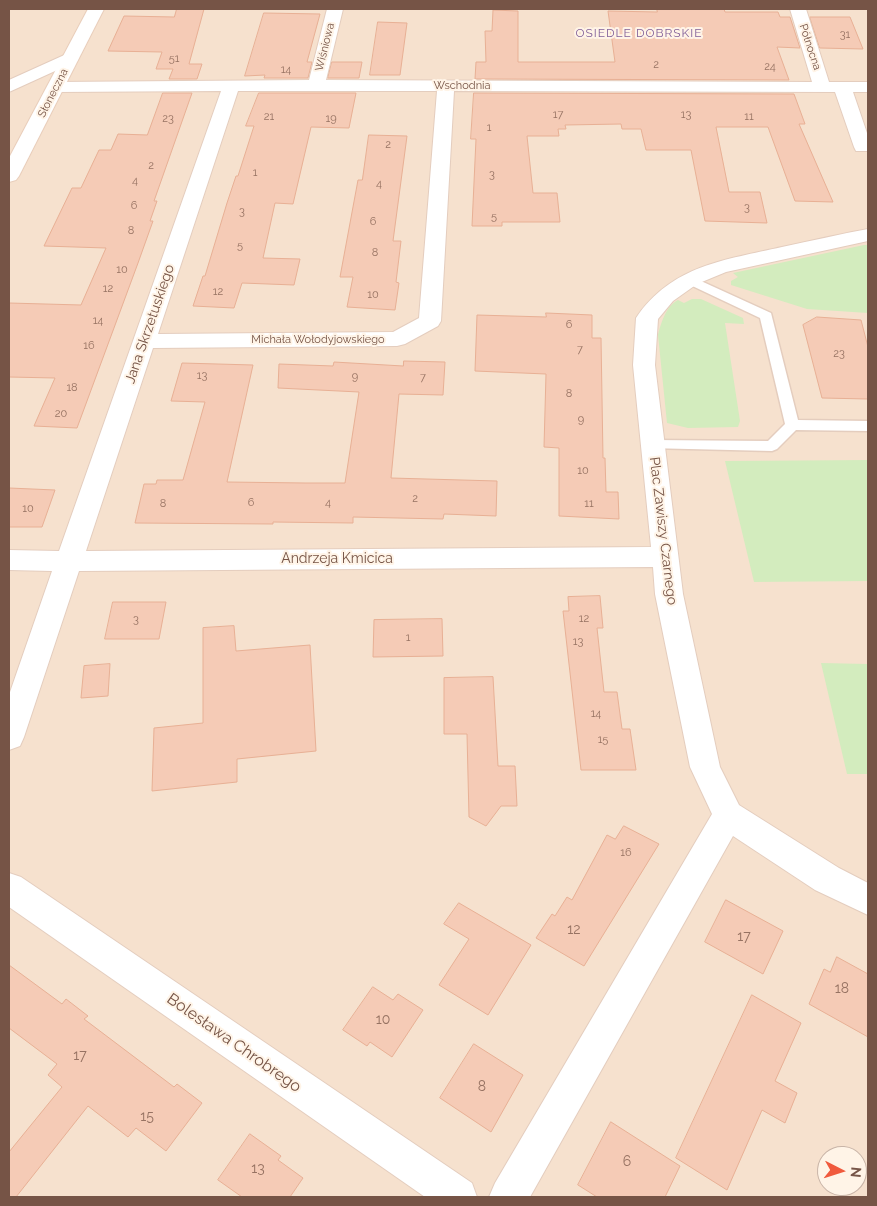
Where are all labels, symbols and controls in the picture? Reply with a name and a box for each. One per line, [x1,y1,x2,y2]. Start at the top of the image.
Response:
street label: Wiśniowa [313,22,337,72]
street label: Północna [796,22,824,72]
district label: OSIEDLE DOBRSKIE [573,26,705,40]
house number: 31 [840,28,850,42]
house number: 51 [169,52,179,66]
house number: 2 [653,58,659,72]
house number: 24 [764,60,776,74]
house number: 14 [281,63,291,77]
street label: Słoneczna [35,66,71,120]
street label: Wschodnia [434,79,490,93]
house number: 17 [553,108,563,122]
house number: 13 [681,108,691,122]
house number: 21 [264,110,274,124]
house number: 11 [744,110,754,124]
house number: 23 [162,112,174,126]
house number: 19 [325,112,337,126]
house number: 1 [487,121,491,135]
house number: 2 [385,138,391,152]
house number: 2 [148,159,154,173]
house number: 1 [253,166,257,180]
house number: 3 [489,168,495,182]
house number: 4 [132,174,138,188]
house number: 4 [376,177,382,191]
house number: 6 [131,199,137,213]
house number: 3 [744,201,750,215]
house number: 3 [239,205,245,219]
house number: 5 [491,210,497,224]
house number: 6 [370,215,376,229]
house number: 8 [128,224,134,238]
house number: 5 [237,239,243,253]
house number: 8 [372,246,378,260]
street label: Jana Skrzetuskiego [122,262,178,386]
house number: 10 [116,263,128,277]
house number: 12 [103,282,113,296]
house number: 12 [213,285,223,299]
house number: 10 [367,288,379,302]
house number: 14 [93,314,103,328]
house number: 6 [566,318,572,332]
street label: Michała Wołodyjowskiego [251,333,385,347]
house number: 16 [83,339,95,353]
house number: 7 [577,343,583,357]
house number: 23 [833,347,845,361]
house number: 13 [197,369,207,383]
house number: 9 [352,370,358,384]
house number: 7 [420,371,426,385]
house number: 18 [66,381,78,395]
house number: 8 [566,387,572,401]
house number: 20 [55,407,67,421]
house number: 9 [578,413,584,427]
street label: Plac Zawiszy Czarnego [646,456,680,606]
house number: 10 [577,464,589,478]
house number: 2 [412,492,418,506]
house number: 6 [248,496,254,510]
house number: 4 [325,496,331,510]
house number: 8 [160,497,166,511]
house number: 11 [584,497,594,511]
house number: 10 [22,502,34,516]
street label: Andrzeja Kmicica [281,551,393,567]
house number: 12 [579,612,589,626]
house number: 3 [133,613,139,627]
house number: 1 [406,631,410,645]
house number: 13 [573,635,583,649]
house number: 14 [591,707,601,721]
house number: 15 [598,733,608,747]
house number: 16 [620,846,632,860]
house number: 12 [567,922,581,938]
house number: 17 [737,929,751,945]
house number: 18 [835,981,849,997]
street label: Bolesława Chrobrego [163,989,305,1097]
house number: 10 [376,1012,390,1028]
house number: 17 [73,1048,87,1064]
house number: 8 [478,1079,486,1095]
house number: 15 [140,1109,154,1125]
north arrow [817,1146,867,1196]
house number: 6 [623,1154,631,1170]
house number: 13 [251,1161,265,1177]
text: N [848,1166,864,1178]

